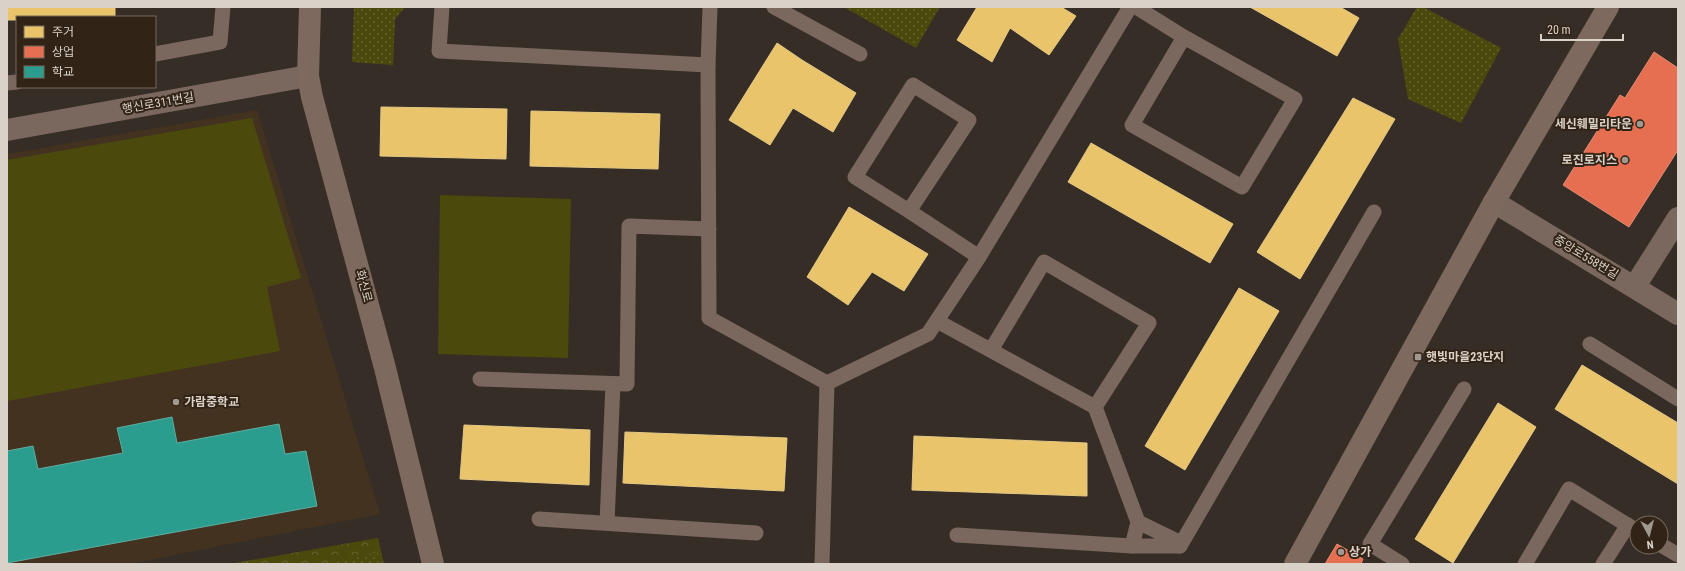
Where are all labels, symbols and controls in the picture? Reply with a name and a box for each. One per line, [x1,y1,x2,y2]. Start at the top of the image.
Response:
legend [16,16,156,88]
scale bar [1541,16,1623,42]
text: 20 m [1547,23,1571,37]
text: 주거 [52,25,74,39]
text: 상업 [52,45,74,59]
text: 학교 [52,65,74,79]
street label: 행신로311번길 [121,90,195,116]
place label: 세신훼밀리타운 [1555,117,1632,131]
marker: 세신훼밀리타운 [1635,119,1645,129]
place label: 로진로지스 [1562,153,1617,167]
marker: 로진로지스 [1620,155,1630,165]
street label: 중앙로558번길 [1551,232,1621,282]
street label: 화신로 [353,268,375,304]
place label: 햇빛마을23단지 [1426,350,1504,364]
marker: 햇빛마을23단지 [1413,352,1423,362]
place label: 가람중학교 [184,395,239,409]
marker: 가람중학교 [171,397,181,407]
north arrow [1629,515,1669,555]
text: N [1646,538,1654,551]
place label: 상가 [1349,545,1371,559]
marker: 상가 [1336,547,1346,557]

